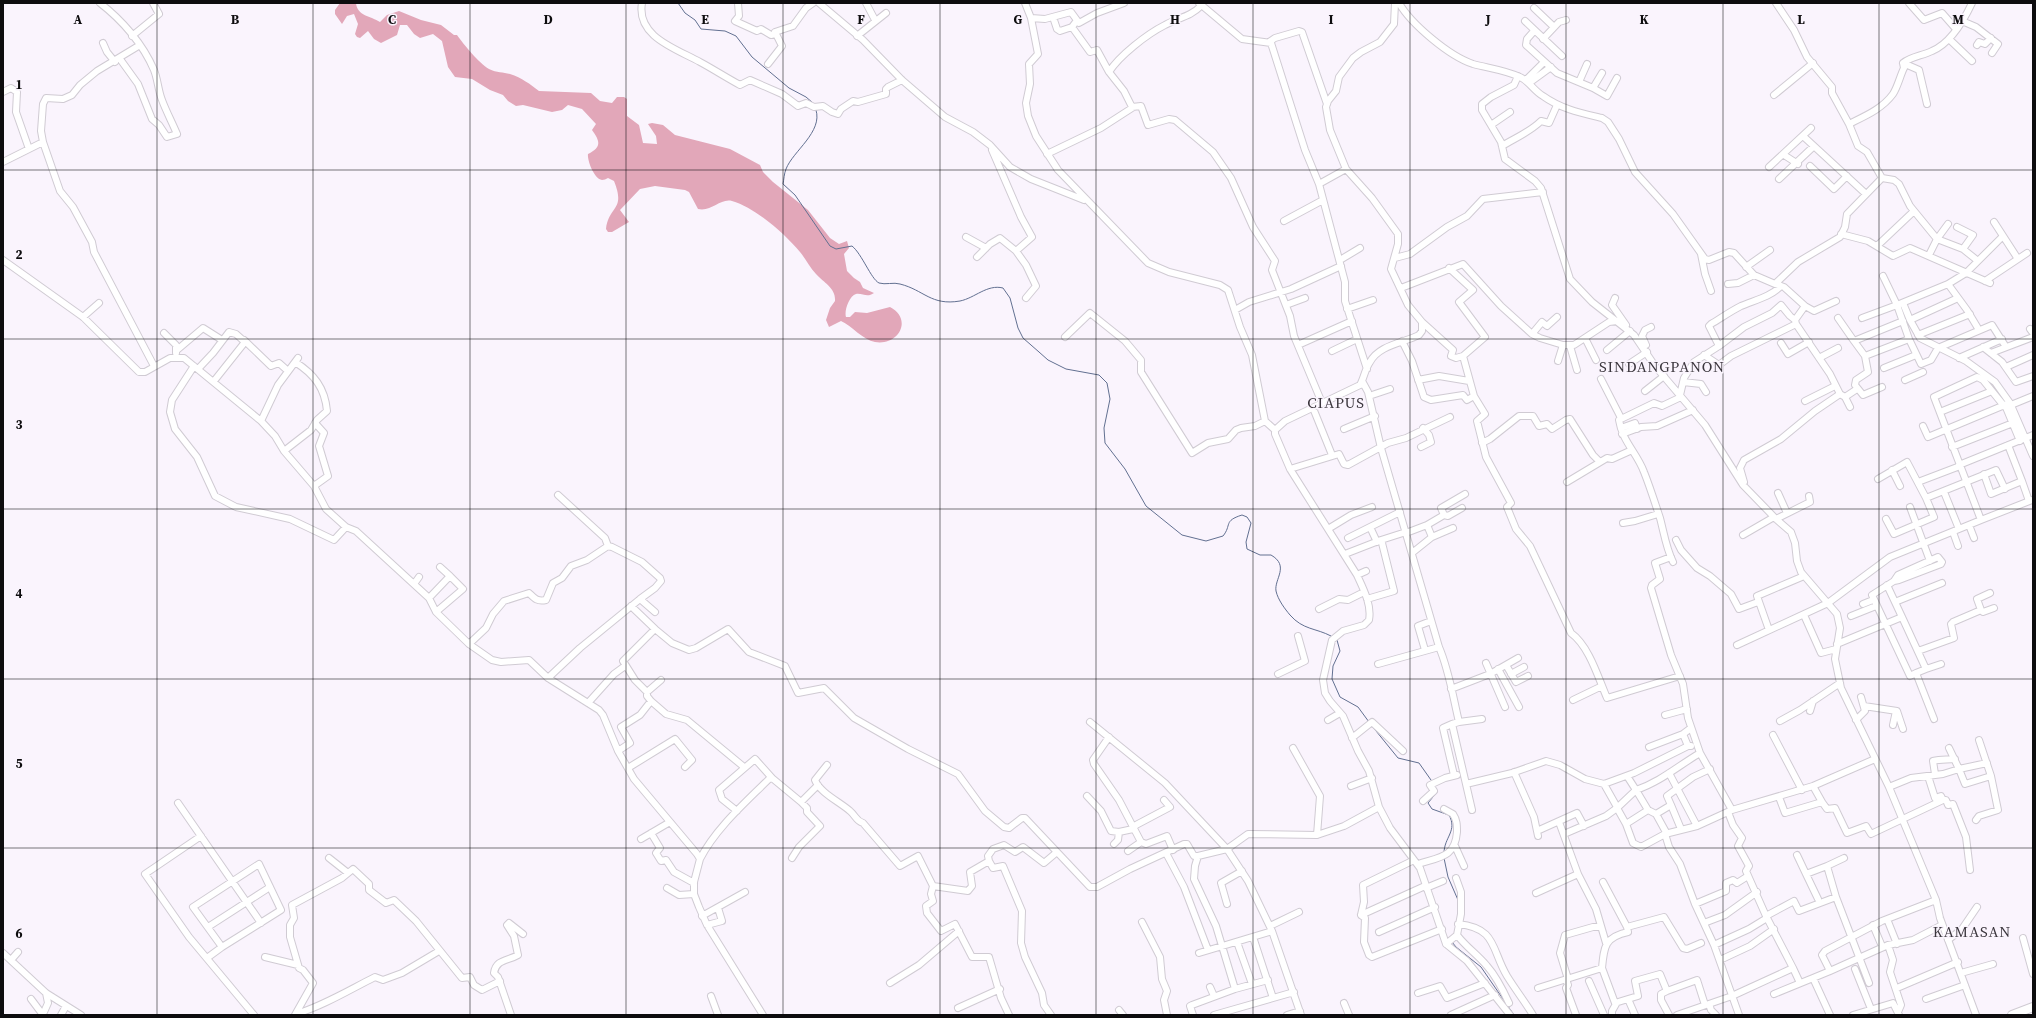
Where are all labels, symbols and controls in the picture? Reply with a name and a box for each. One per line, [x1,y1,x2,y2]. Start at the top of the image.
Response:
text: A [74,11,83,28]
text: B [231,11,240,28]
text: C [388,11,396,28]
text: D [543,11,553,28]
text: E [701,11,709,28]
text: F [857,11,865,28]
text: G [1014,11,1023,28]
text: H [1170,11,1180,28]
text: I [1328,11,1334,28]
text: J [1484,11,1491,28]
text: K [1639,11,1649,28]
text: L [1797,11,1805,28]
text: M [1952,11,1964,28]
text: 1 [15,76,23,93]
text: 2 [15,246,23,263]
district label: SINDANGPANON [1599,356,1725,377]
district label: CIAPUS [1307,392,1365,413]
text: 3 [15,416,23,433]
text: 4 [15,585,23,602]
text: 5 [15,755,23,772]
district label: KAMASAN [1933,921,2011,942]
text: 6 [15,925,23,942]

